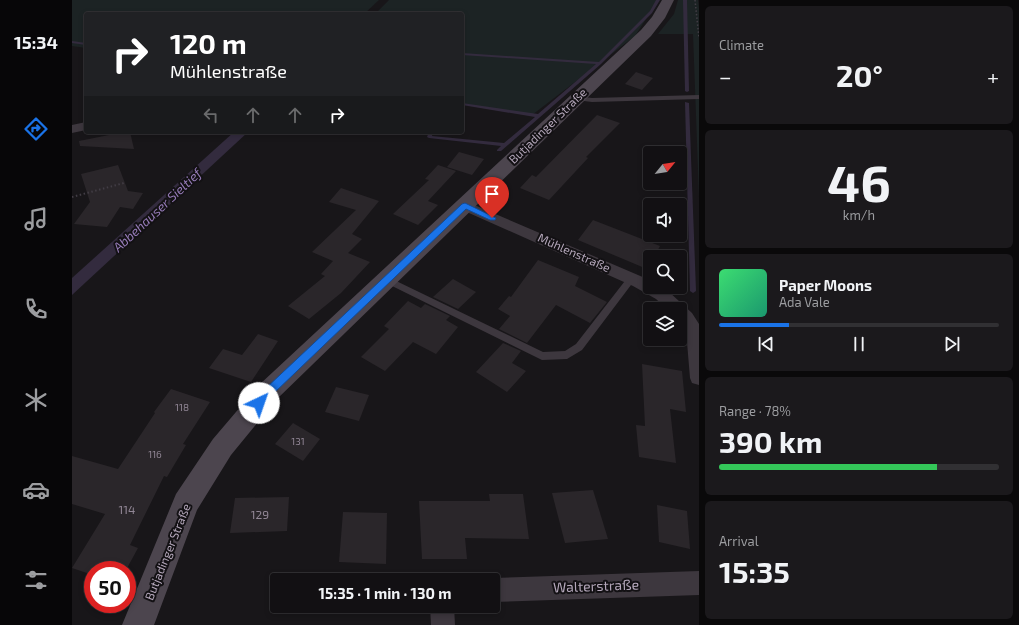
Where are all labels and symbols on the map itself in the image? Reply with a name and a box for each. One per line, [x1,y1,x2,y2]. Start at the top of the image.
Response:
street label: Butjadinger Straße [505,85,590,167]
north arrow [643,146,687,190]
water label: Abbehauser Sieltief [109,164,205,256]
pin [475,177,509,218]
street label: Mühlenstraße [536,230,613,274]
position arrow [238,382,280,424]
house number: 118 [175,401,189,413]
house number: 131 [291,435,305,447]
house number: 116 [148,448,162,460]
street label: Butjadinger Straße [141,501,194,602]
house number: 114 [119,502,135,516]
house number: 129 [251,507,269,521]
speed limit sign: 50 [84,561,136,613]
street label: Walterstraße [553,576,639,595]

